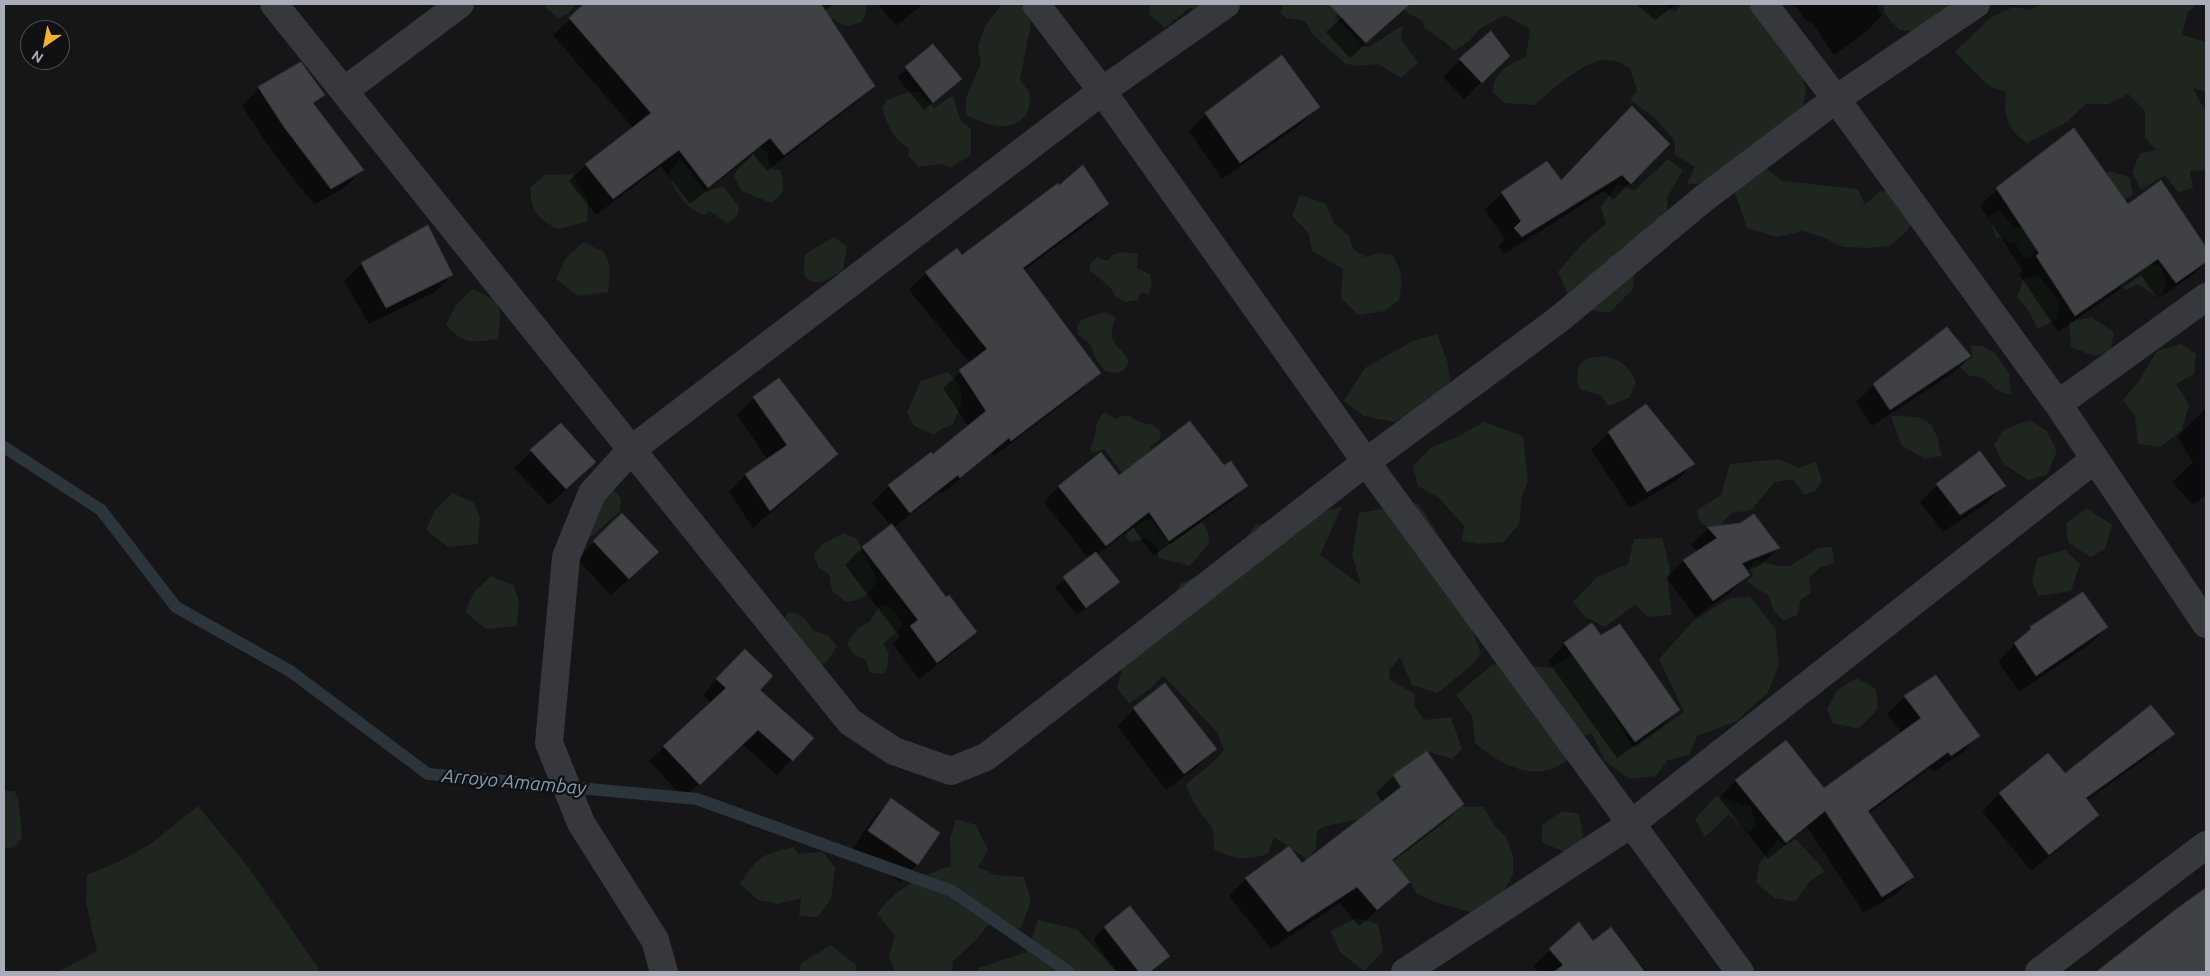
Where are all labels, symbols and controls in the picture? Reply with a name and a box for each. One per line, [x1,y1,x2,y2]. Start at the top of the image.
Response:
north arrow [20,20,70,70]
text: N [29,47,46,66]
water label: Arroyo Amambay [441,764,587,800]

